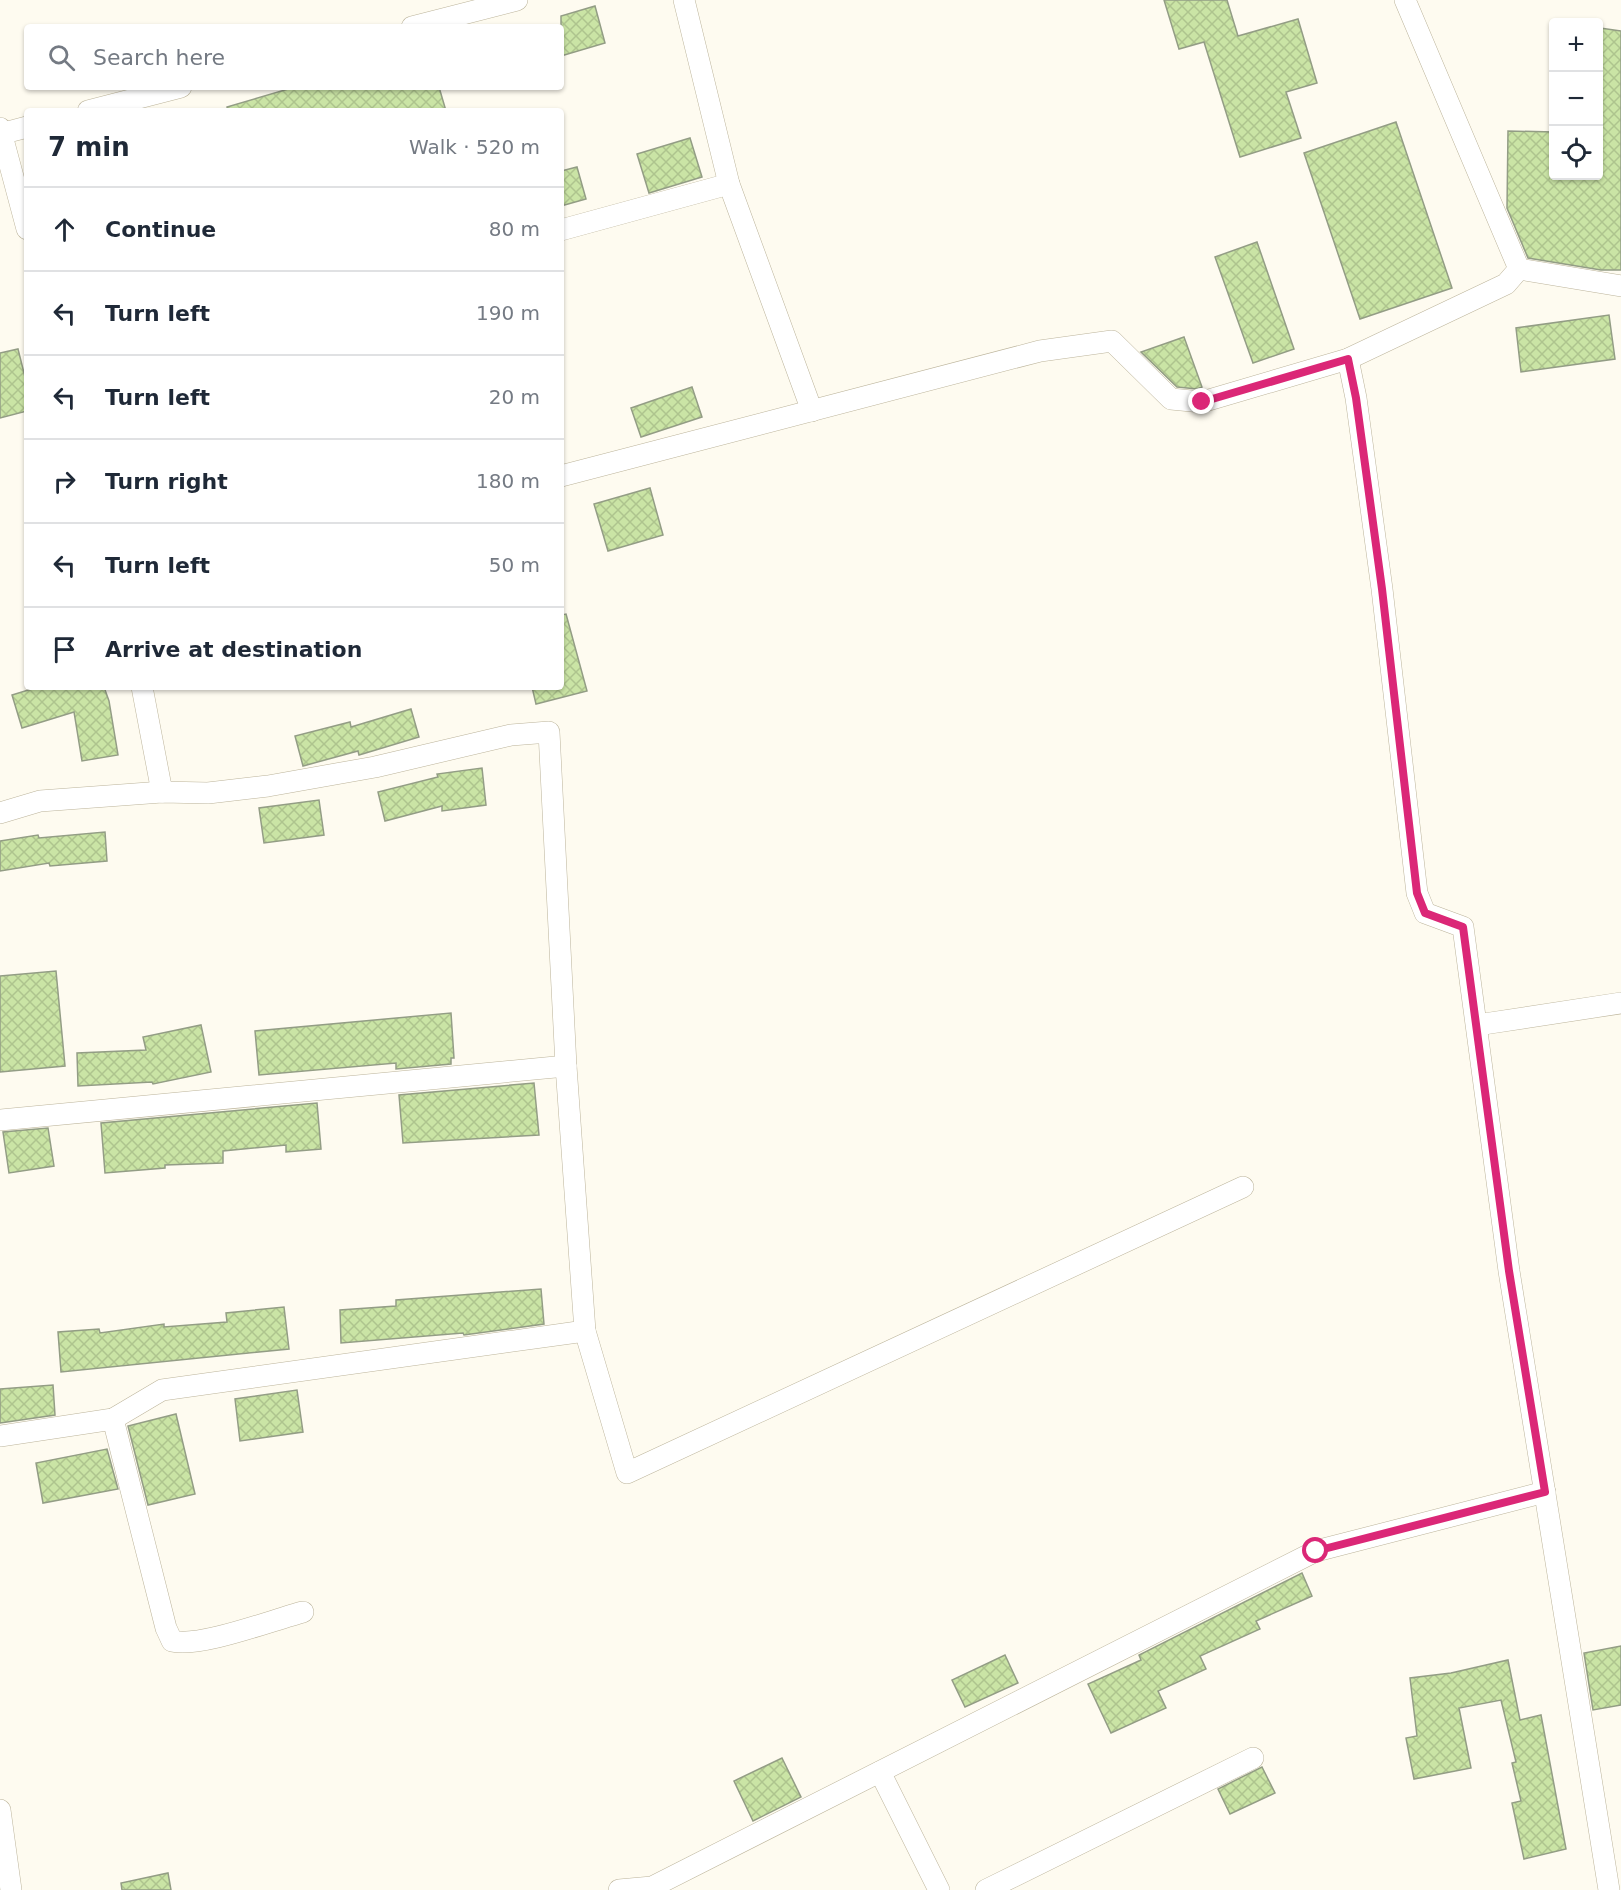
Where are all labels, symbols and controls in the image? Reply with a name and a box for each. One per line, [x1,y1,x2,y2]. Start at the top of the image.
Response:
map controls [1549,18,1603,180]
button: + [1549,18,1603,72]
search box [24,24,564,90]
icon: search [45,41,78,74]
text: Search here [93,45,225,70]
button: − [1549,72,1603,126]
button: locate [1549,126,1603,180]
text: 7 min [48,132,130,162]
text: Walk · 520 m [409,135,540,159]
icon: ahead [48,213,81,246]
text: Continue [105,217,216,242]
text: 80 m [489,217,540,241]
icon: left [48,297,81,330]
text: Turn left [105,301,210,326]
text: 190 m [476,301,540,325]
icon: left [48,381,81,414]
text: Turn left [105,385,210,410]
text: 20 m [489,385,540,409]
route end [1188,388,1214,414]
icon: right [48,465,81,498]
text: Turn right [105,469,228,494]
text: 180 m [476,469,540,493]
icon: left [48,549,81,582]
text: Turn left [105,553,210,578]
text: 50 m [489,553,540,577]
icon: arrive [48,633,81,666]
text: Arrive at destination [105,637,362,662]
route start [1302,1537,1328,1563]

